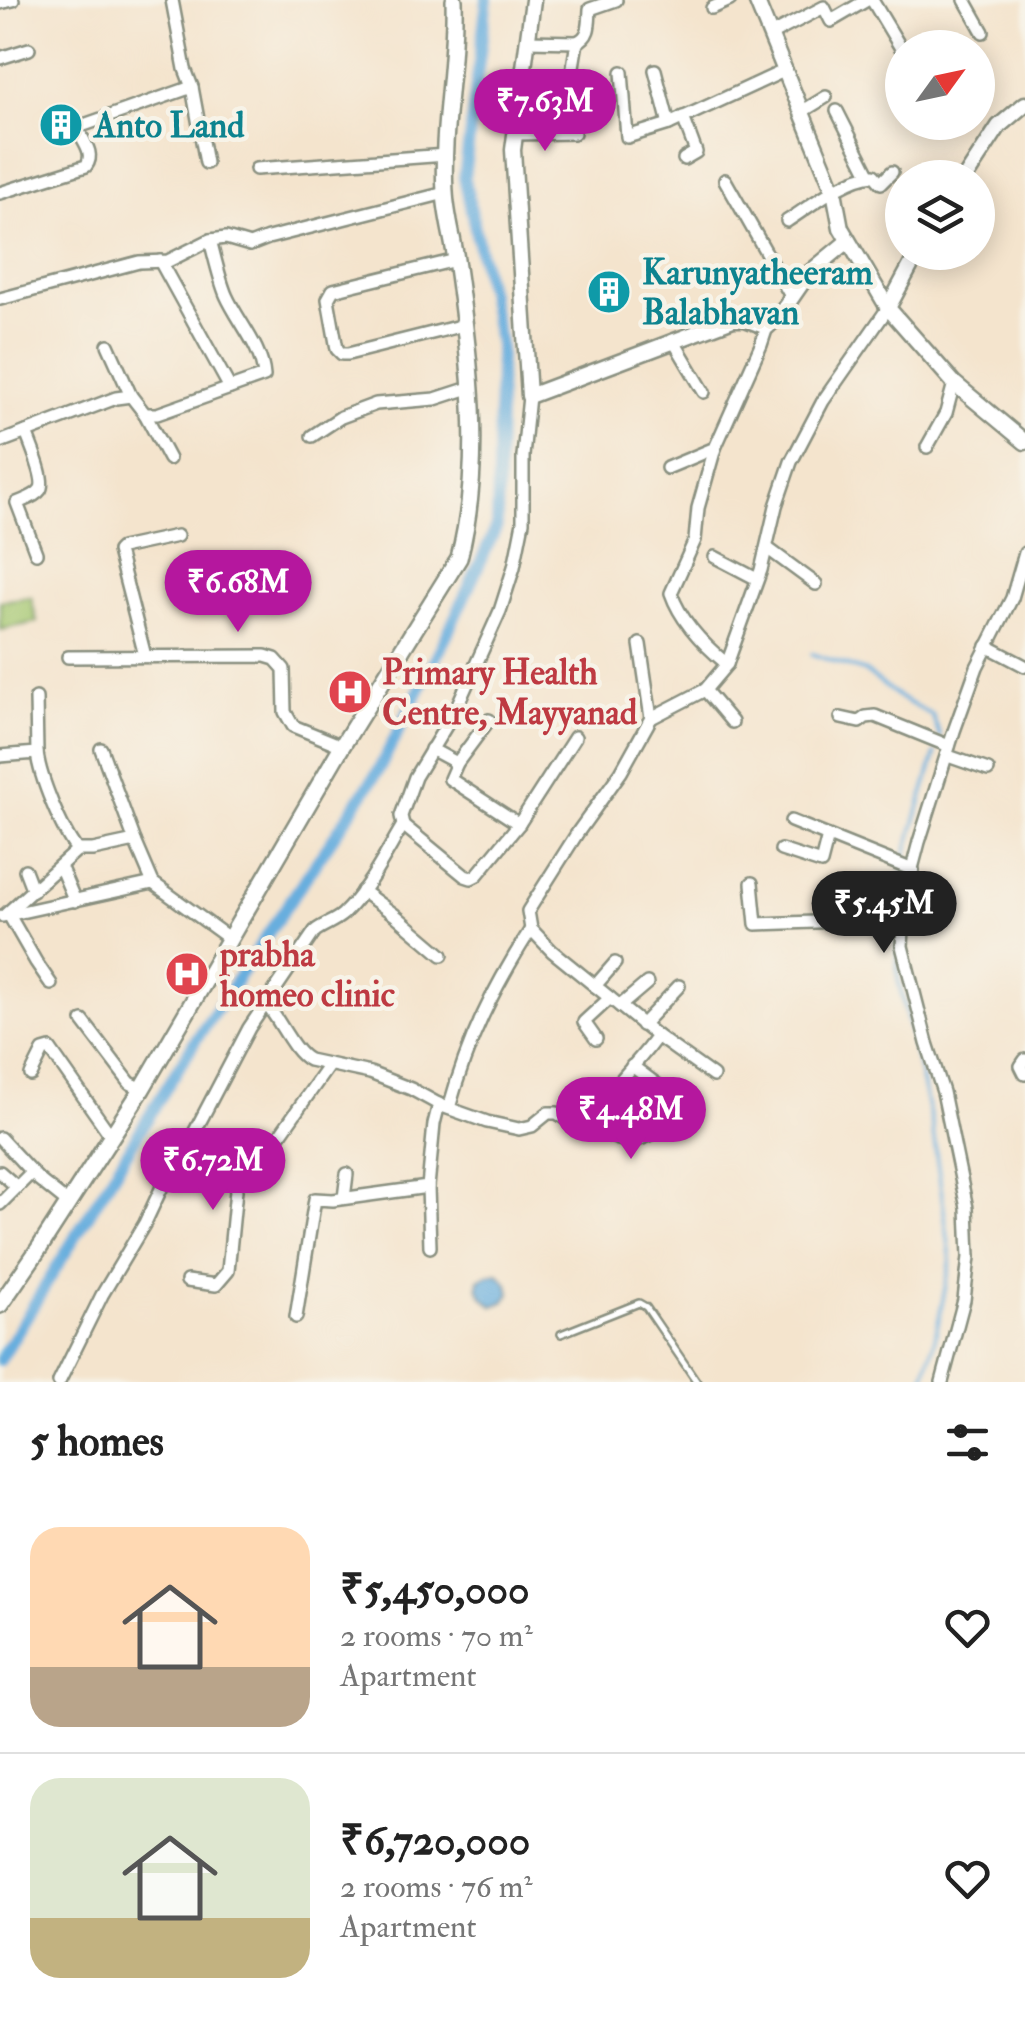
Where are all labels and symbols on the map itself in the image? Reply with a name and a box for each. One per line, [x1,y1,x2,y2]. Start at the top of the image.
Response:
north arrow [885,30,995,140]
pin: ₹7.63M [464,69,626,154]
building icon: Anto Land [38,102,84,148]
place label: Anto Land [92,104,245,148]
place label: Karunyatheeram Balabhavan [642,251,874,335]
building icon: Karunyatheeram Balabhavan [586,269,632,315]
pin: ₹6.68M [157,550,319,635]
place label: Primary Health Centre, Mayyanad [382,651,638,736]
hospital icon: Primary Health Centre, Mayyanad [327,669,373,715]
pin: ₹5.45M [803,871,965,956]
place label: prabha homeo clinic [219,933,395,1017]
hospital icon: prabha homeo clinic [164,951,210,997]
pin: ₹4.48M [550,1077,712,1162]
pin: ₹6.72M [132,1128,294,1213]

